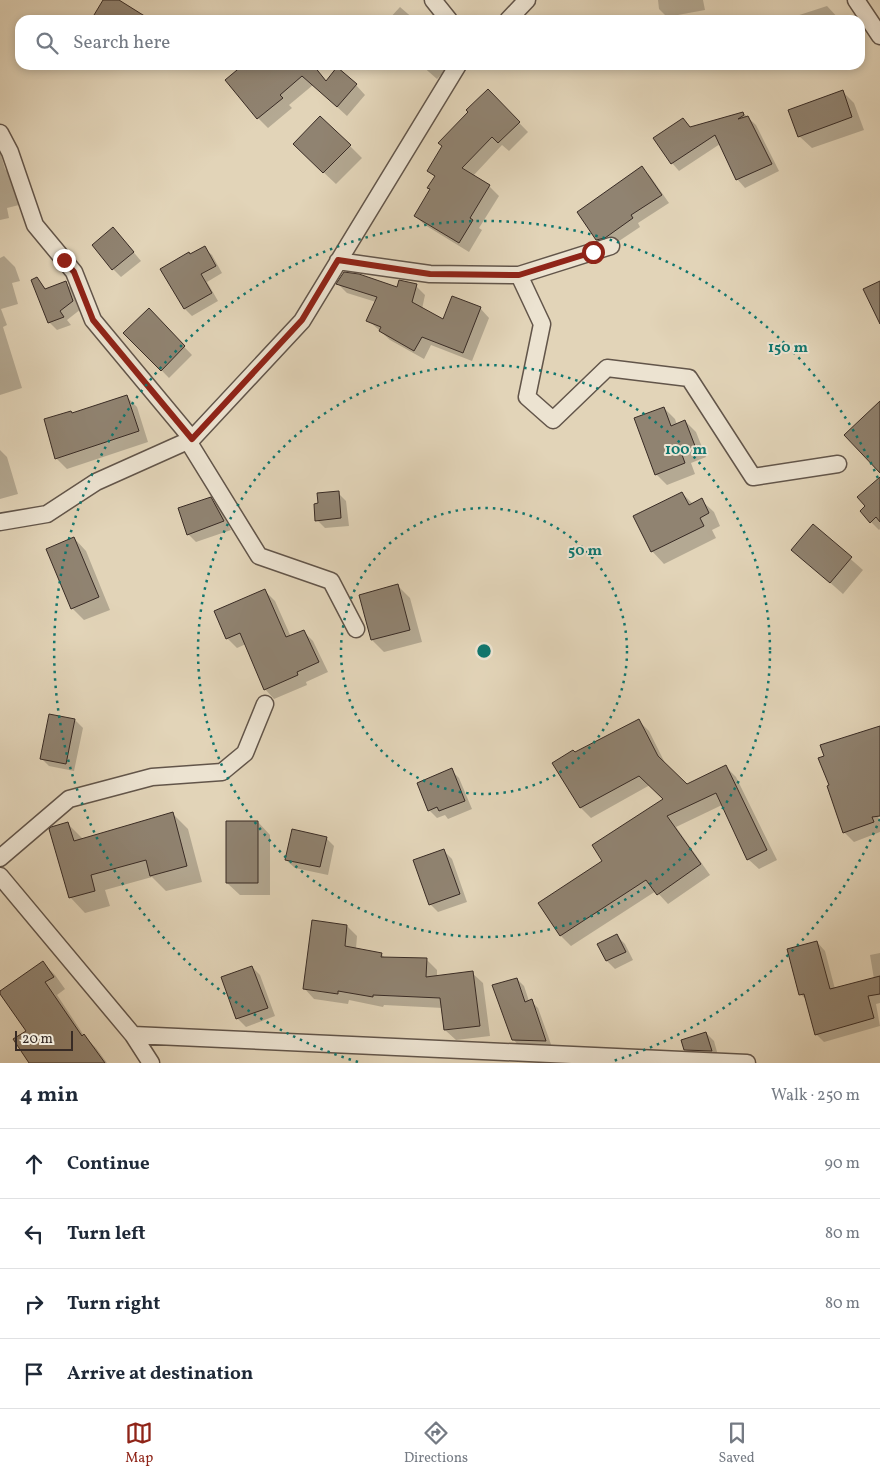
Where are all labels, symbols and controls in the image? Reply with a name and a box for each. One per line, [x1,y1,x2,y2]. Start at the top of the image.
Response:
search box [15,15,865,70]
icon: search [33,29,61,57]
text: Search here [73,30,170,56]
route start [582,241,605,264]
route end [53,249,76,272]
text: 150 m [768,338,808,359]
text: 100 m [665,440,708,461]
text: 50 m [568,541,602,562]
centre of rings [475,642,493,660]
scale bar [15,1028,72,1051]
text: 20 m [22,1030,53,1049]
text: 4 min [20,1081,79,1110]
text: Walk · 250 m [771,1085,860,1107]
icon: ahead [20,1150,48,1178]
text: Continue [67,1151,150,1177]
text: 90 m [824,1153,860,1175]
icon: left [20,1220,48,1248]
text: Turn left [67,1221,146,1247]
text: 80 m [825,1223,860,1245]
icon: right [20,1290,48,1318]
text: Turn right [67,1291,160,1317]
text: 80 m [825,1293,860,1315]
icon: arrive [20,1360,48,1388]
text: Arrive at destination [67,1361,253,1387]
tab: Map [125,1419,153,1468]
tab: Directions [404,1419,468,1468]
tab: Saved [719,1419,755,1468]

